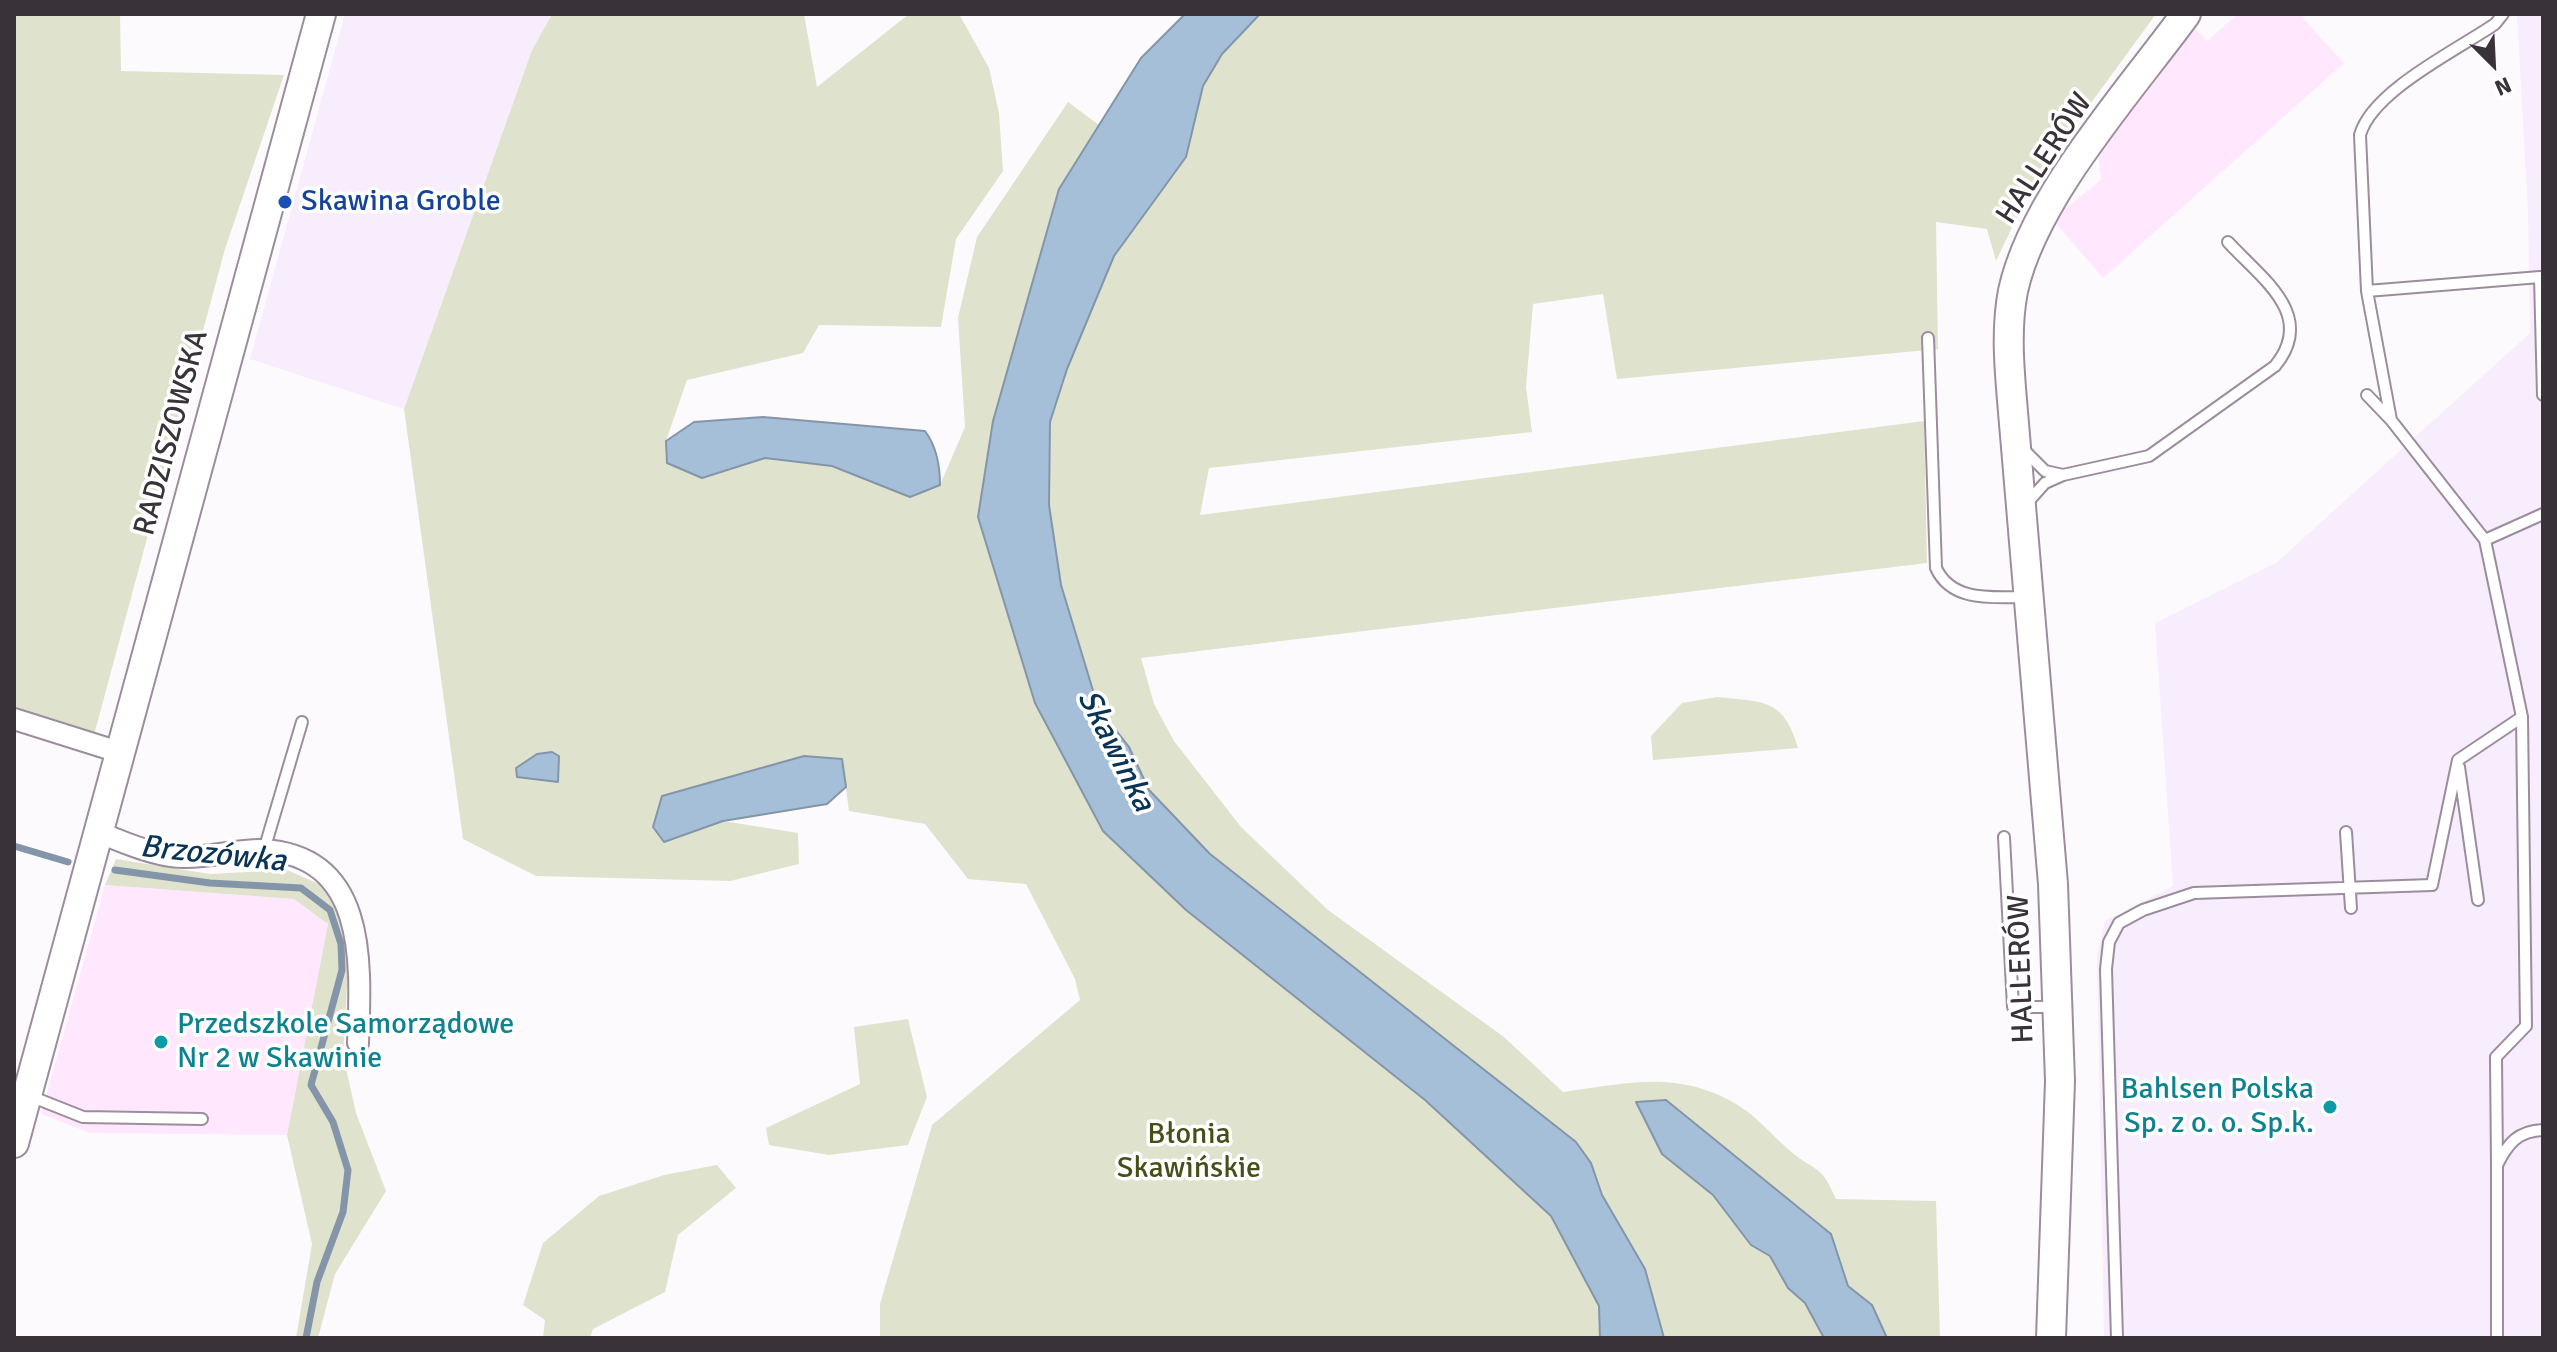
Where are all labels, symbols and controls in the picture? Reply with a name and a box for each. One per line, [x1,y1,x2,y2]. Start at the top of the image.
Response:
north arrow [2453,24,2533,104]
text: N [2490,71,2515,102]
street label: HALLERÓW [1989,87,2101,231]
place label: Skawina Groble [301,184,501,220]
marker: Skawina Groble [276,193,294,211]
street label: RADZISZOWSKA [127,326,217,540]
water label: Skawinka [1068,684,1162,818]
water label: Brzozówka [138,828,288,882]
street label: HALLERÓW [2001,894,2043,1044]
place label: Przedszkole Samorządowe Nr 2 w Skawinie [177,1007,514,1078]
marker: Przedszkole Samorządowe Nr 2 w Skawinie [152,1033,170,1051]
place label: Bahlsen Polska Sp. z o. o. Sp.k. [2120,1072,2314,1142]
marker: Bahlsen Polska Sp. z o. o. Sp.k. [2321,1098,2339,1116]
park label: Błonia Skawińskie [1117,1117,1261,1188]

